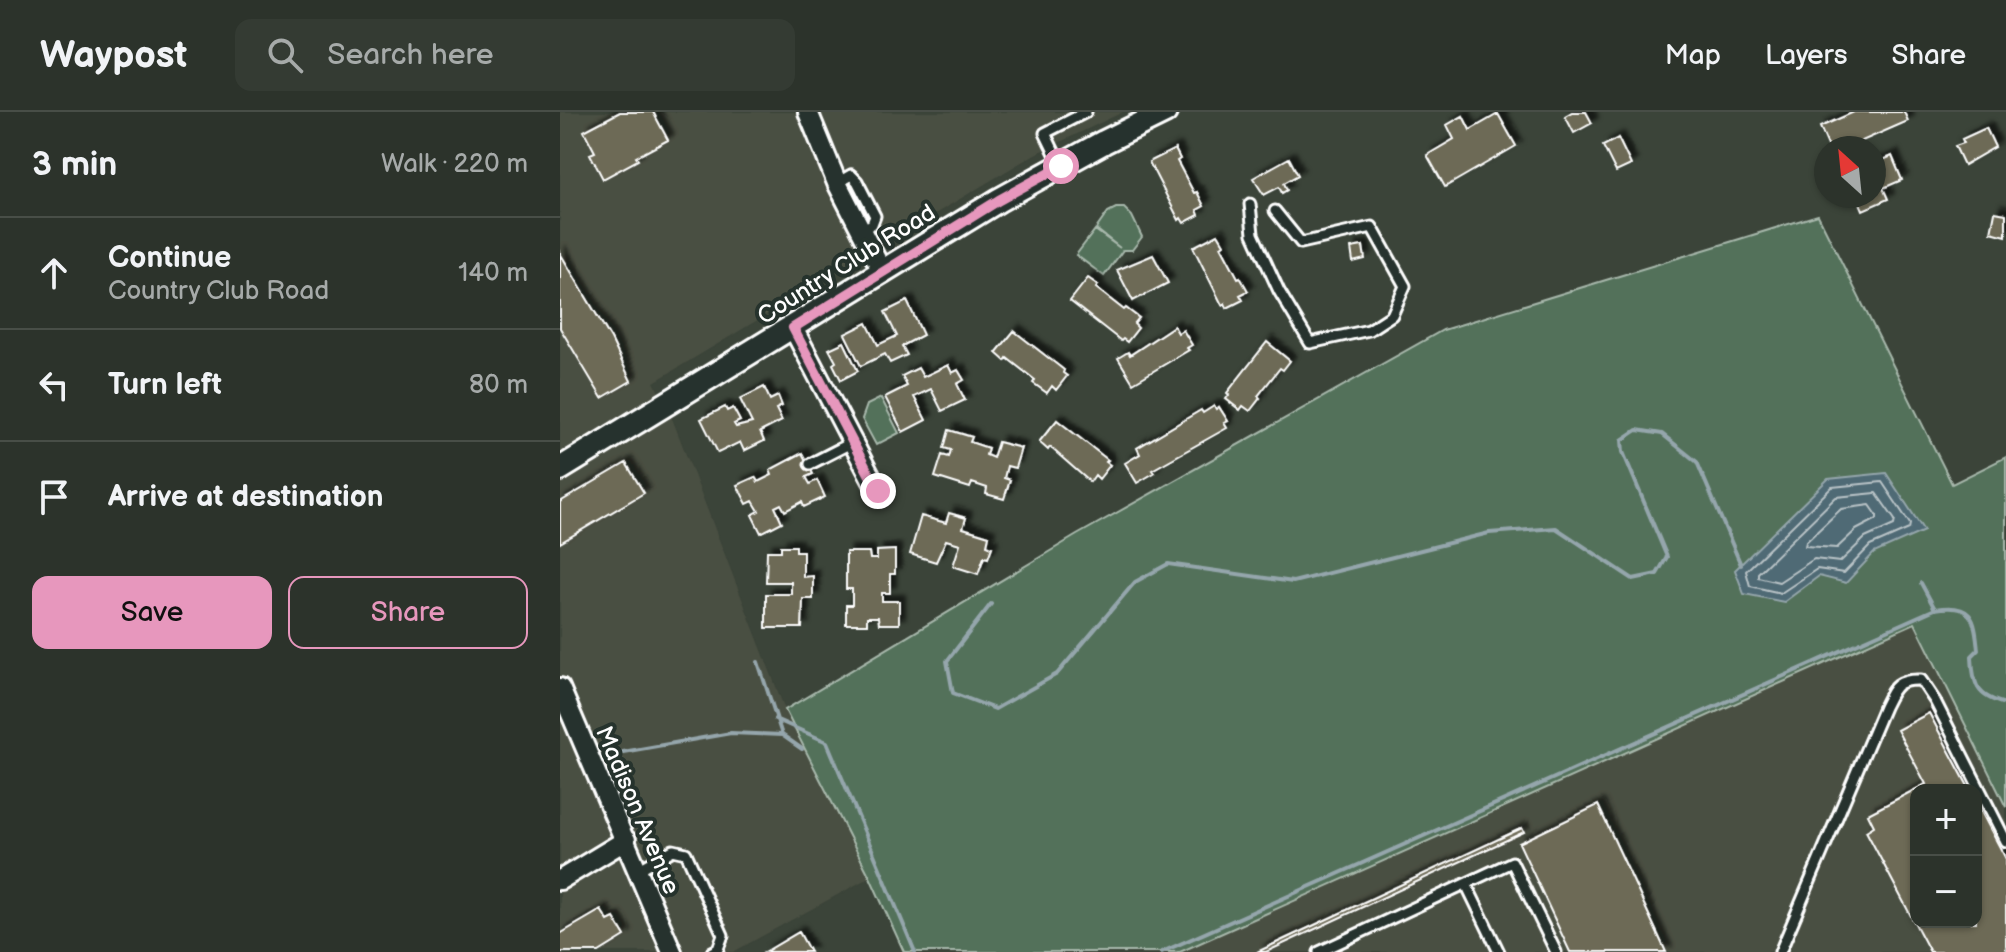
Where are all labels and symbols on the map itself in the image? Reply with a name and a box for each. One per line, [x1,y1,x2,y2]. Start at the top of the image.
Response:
north arrow [1814,136,1886,208]
route start [1043,148,1079,184]
street label: Country Club Road [752,198,941,331]
route end [860,473,896,509]
street label: Madison Avenue [589,722,686,899]

